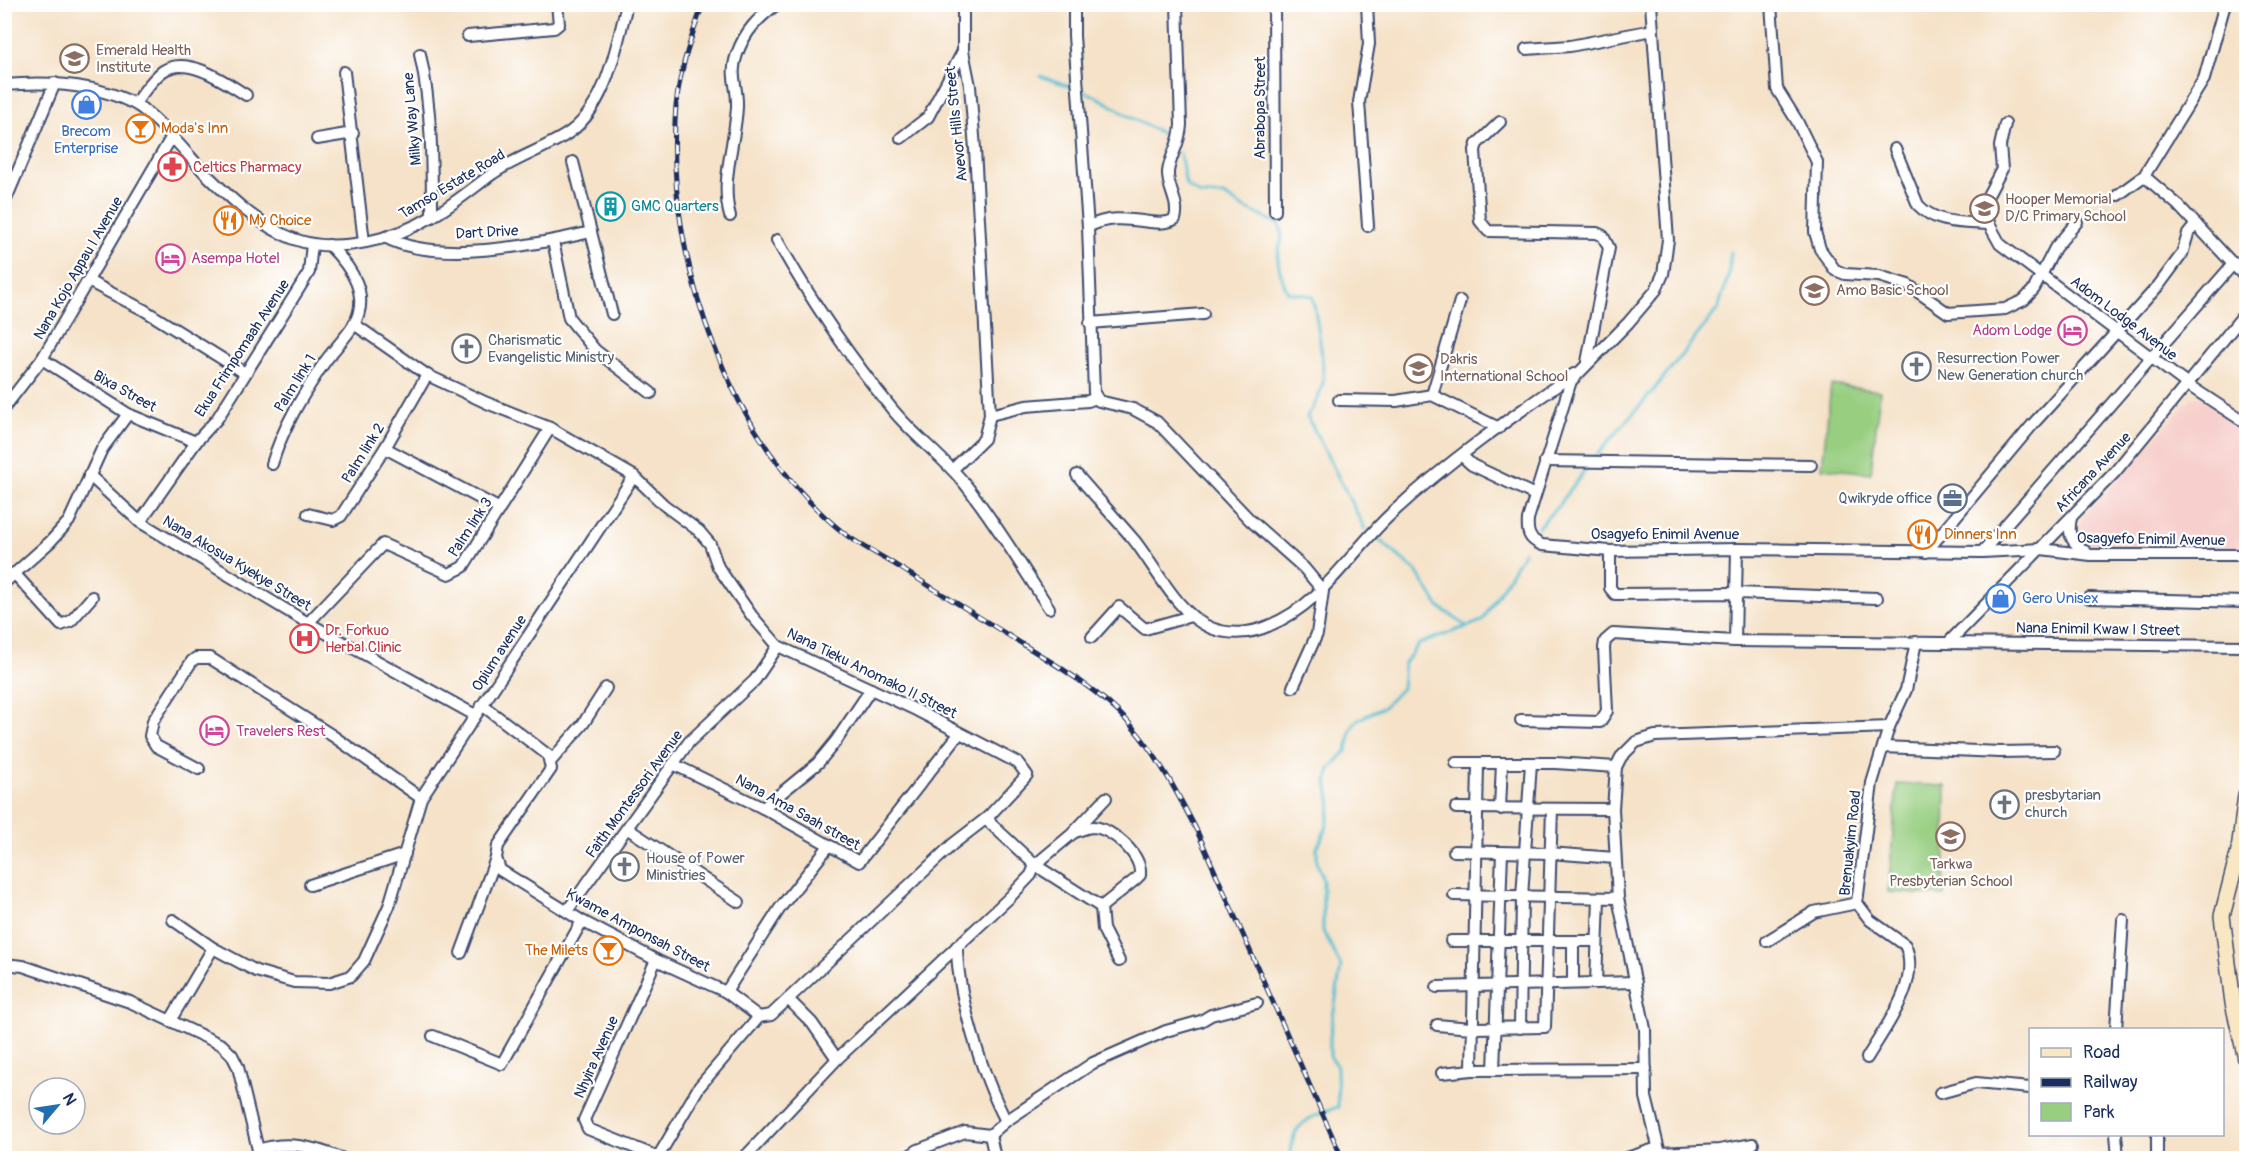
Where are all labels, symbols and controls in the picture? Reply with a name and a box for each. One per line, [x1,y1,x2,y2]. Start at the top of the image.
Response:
place label: Emerald Health Institute [96,41,191,77]
school or university icon: Emerald Health Institute [59,43,91,75]
street label: Abrabopa Street [1251,56,1270,160]
street label: Avevor Hills Street [941,64,972,183]
street label: Milky Way Lane [399,71,426,166]
shop icon: Brecom Enterprise [70,88,102,120]
bar icon: Moda's Inn [124,112,156,144]
place label: Moda's Inn [161,119,228,138]
place label: Brecom Enterprise [54,122,119,158]
street label: Tamso Estate Road [396,145,509,224]
pharmacy icon: Celtics Pharmacy [156,151,188,183]
place label: Celtics Pharmacy [193,158,302,177]
building icon: GMC Quarters [594,190,626,222]
place label: Hooper Memorial D/C Primary School [2005,190,2126,226]
school or university icon: Hooper Memorial D/C Primary School [1968,192,2000,224]
street label: Nana Kojo Appau I Avenue [30,193,128,343]
place label: GMC Quarters [631,197,719,216]
restaurant icon: My Choice [212,204,244,236]
place label: My Choice [249,211,312,230]
street label: Dart Drive [455,221,520,244]
hotel icon: Asempa Hotel [154,242,186,274]
place label: Asempa Hotel [191,249,280,268]
street label: Adom Lodge Avenue [2066,272,2181,365]
school or university icon: Amo Basic School [1799,274,1831,306]
street label: Ekua Frimpomaah Avenue [191,275,294,421]
place label: Amo Basic School [1836,281,1949,300]
hotel icon: Adom Lodge [2057,314,2089,346]
place label: Adom Lodge [1972,321,2053,340]
place label: Charismatic Evangelistic Ministry [488,331,615,367]
church icon: Charismatic Evangelistic Ministry [451,333,483,365]
place label: Resurrection Power New Generation church [1937,349,2083,385]
place label: Dakris International School [1440,350,1568,386]
street label: Palm link 1 [270,351,321,416]
church icon: Resurrection Power New Generation church [1900,351,1932,383]
school or university icon: Dakris International School [1403,352,1435,384]
street label: Bixa Street [90,366,161,417]
street label: Palm link 2 [338,420,389,487]
street label: Africana Avenue [2051,428,2136,516]
office icon: Qwikryde office [1937,482,1969,514]
place label: Qwikryde office [1838,489,1933,508]
street label: Palm link 3 [444,494,497,561]
street label: Nana Akosua Kyekye Street [159,511,315,616]
restaurant icon: Dinners Inn [1907,518,1939,550]
street label: Osagyefo Enimil Avenue [1591,525,1740,544]
place label: Dinners Inn [1944,525,2017,544]
street label: Osagyefo Enimil Avenue [2077,529,2226,550]
shop icon: Gero Unisex [1985,582,2017,614]
place label: Gero Unisex [2022,589,2098,608]
street label: Opium avenue [468,611,531,695]
street label: Nana Enimil Kwaw I Street [2016,619,2181,640]
place label: Dr. Forkuo Herbal Clinic [325,621,402,657]
hospital icon: Dr. Forkuo Herbal Clinic [288,623,320,655]
street label: Nana Tieku Anomako II Street [783,624,961,723]
hotel icon: Travelers Rest [199,715,231,747]
place label: Travelers Rest [236,722,326,741]
street label: Faith Montessori Avenue [582,726,688,862]
street label: Nana Ama Saah street [732,770,864,855]
place label: presbytarian church [2025,786,2101,822]
church icon: presbytarian church [1988,788,2020,820]
street label: Brenuakyim Road [1835,789,1865,897]
school or university icon: Tarkwa Presbyterian School [1935,821,1967,853]
place label: House of Power Ministries [646,849,746,885]
church icon: House of Power Ministries [609,851,641,883]
place label: Tarkwa Presbyterian School [1889,855,2013,891]
street label: Kwame Amponsah Street [562,884,714,977]
bar icon: The Milets [593,934,625,966]
place label: The Milets [525,941,588,960]
street label: Nhyira Avenue [570,1013,623,1101]
legend [2029,1028,2224,1136]
text: Road [2083,1041,2120,1064]
text: Railway [2083,1071,2138,1094]
north arrow [27,1076,87,1136]
text: N [58,1090,81,1109]
text: Park [2083,1101,2115,1124]

